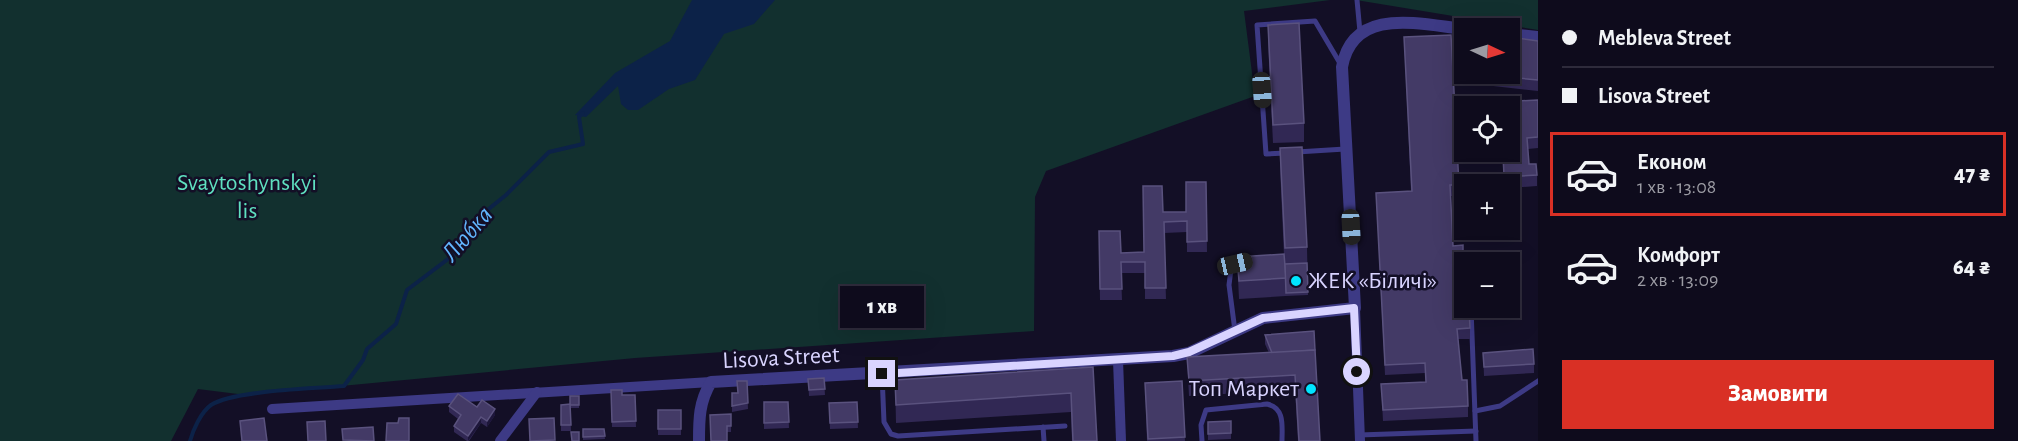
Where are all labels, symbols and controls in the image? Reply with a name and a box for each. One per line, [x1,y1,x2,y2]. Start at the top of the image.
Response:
north arrow [1454,18,1520,84]
map controls [1454,18,1520,318]
text: Mebleva Street [1598,27,1731,49]
car [1252,71,1272,109]
text: Lisova Street [1598,85,1710,107]
button: locate [1454,96,1520,162]
icon: car [1565,147,1619,201]
text: Економ [1637,151,1707,173]
text: 47 ₴ [1954,163,1991,185]
park label: Svaytoshynskyi lis [177,171,317,223]
button: + [1454,174,1520,240]
text: 1 хв · 13:08 [1637,177,1716,197]
water label: Любка [436,202,498,267]
car [1341,209,1361,245]
icon: car [1565,240,1619,294]
text: Комфорт [1637,244,1720,266]
car [1215,251,1255,277]
button: − [1454,252,1520,318]
text: 64 ₴ [1953,256,1991,278]
place label: ЖЕК «Біличі» [1308,269,1437,293]
text: 2 хв · 13:09 [1637,270,1718,290]
marker: ЖЕК «Біличі» [1289,274,1303,288]
callout: 1 хв [840,287,924,329]
text: 1 хв [867,297,897,317]
street label: Lisova Street [722,343,841,373]
route start [1343,358,1370,385]
route end [868,360,895,387]
button: Замовити [1562,360,1994,429]
place label: Топ Маркет [1189,377,1299,401]
marker: Топ Маркет [1304,382,1318,396]

